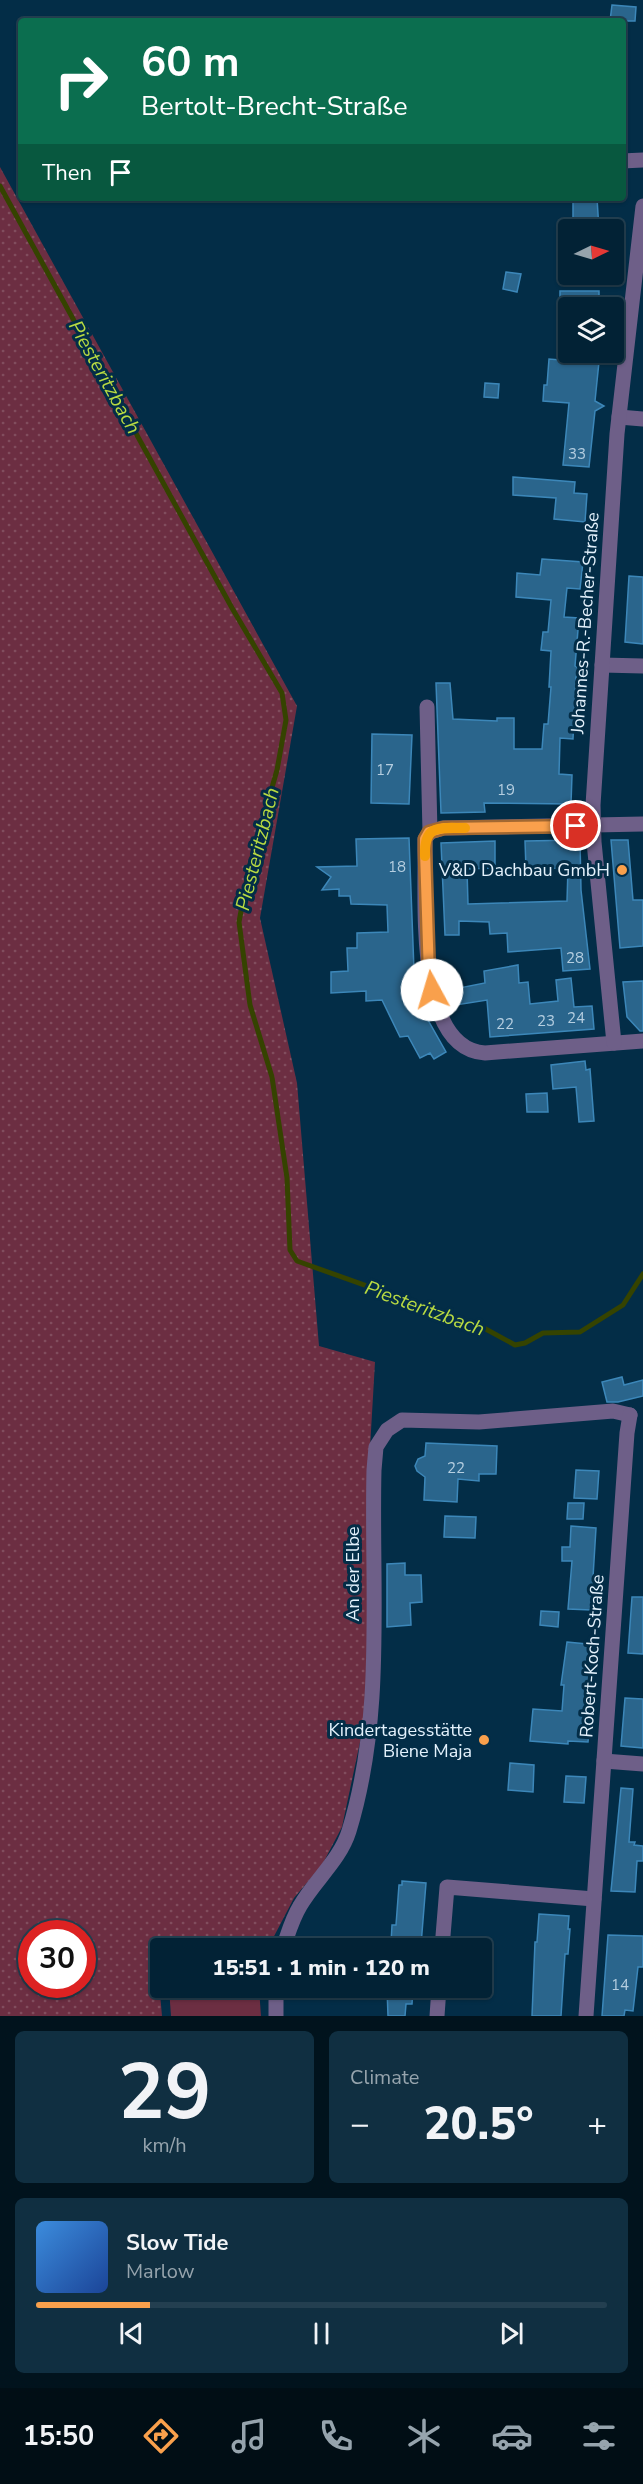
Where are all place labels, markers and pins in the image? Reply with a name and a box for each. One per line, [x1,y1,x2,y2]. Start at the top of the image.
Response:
pin [550,800,601,851]
place label: V&D Dachbau GmbH [438,858,610,882]
marker: V&D Dachbau GmbH [615,863,629,877]
place label: Kindertagesstätte Biene Maja [328,1718,472,1763]
marker: Kindertagesstätte Biene Maja [477,1733,491,1747]

